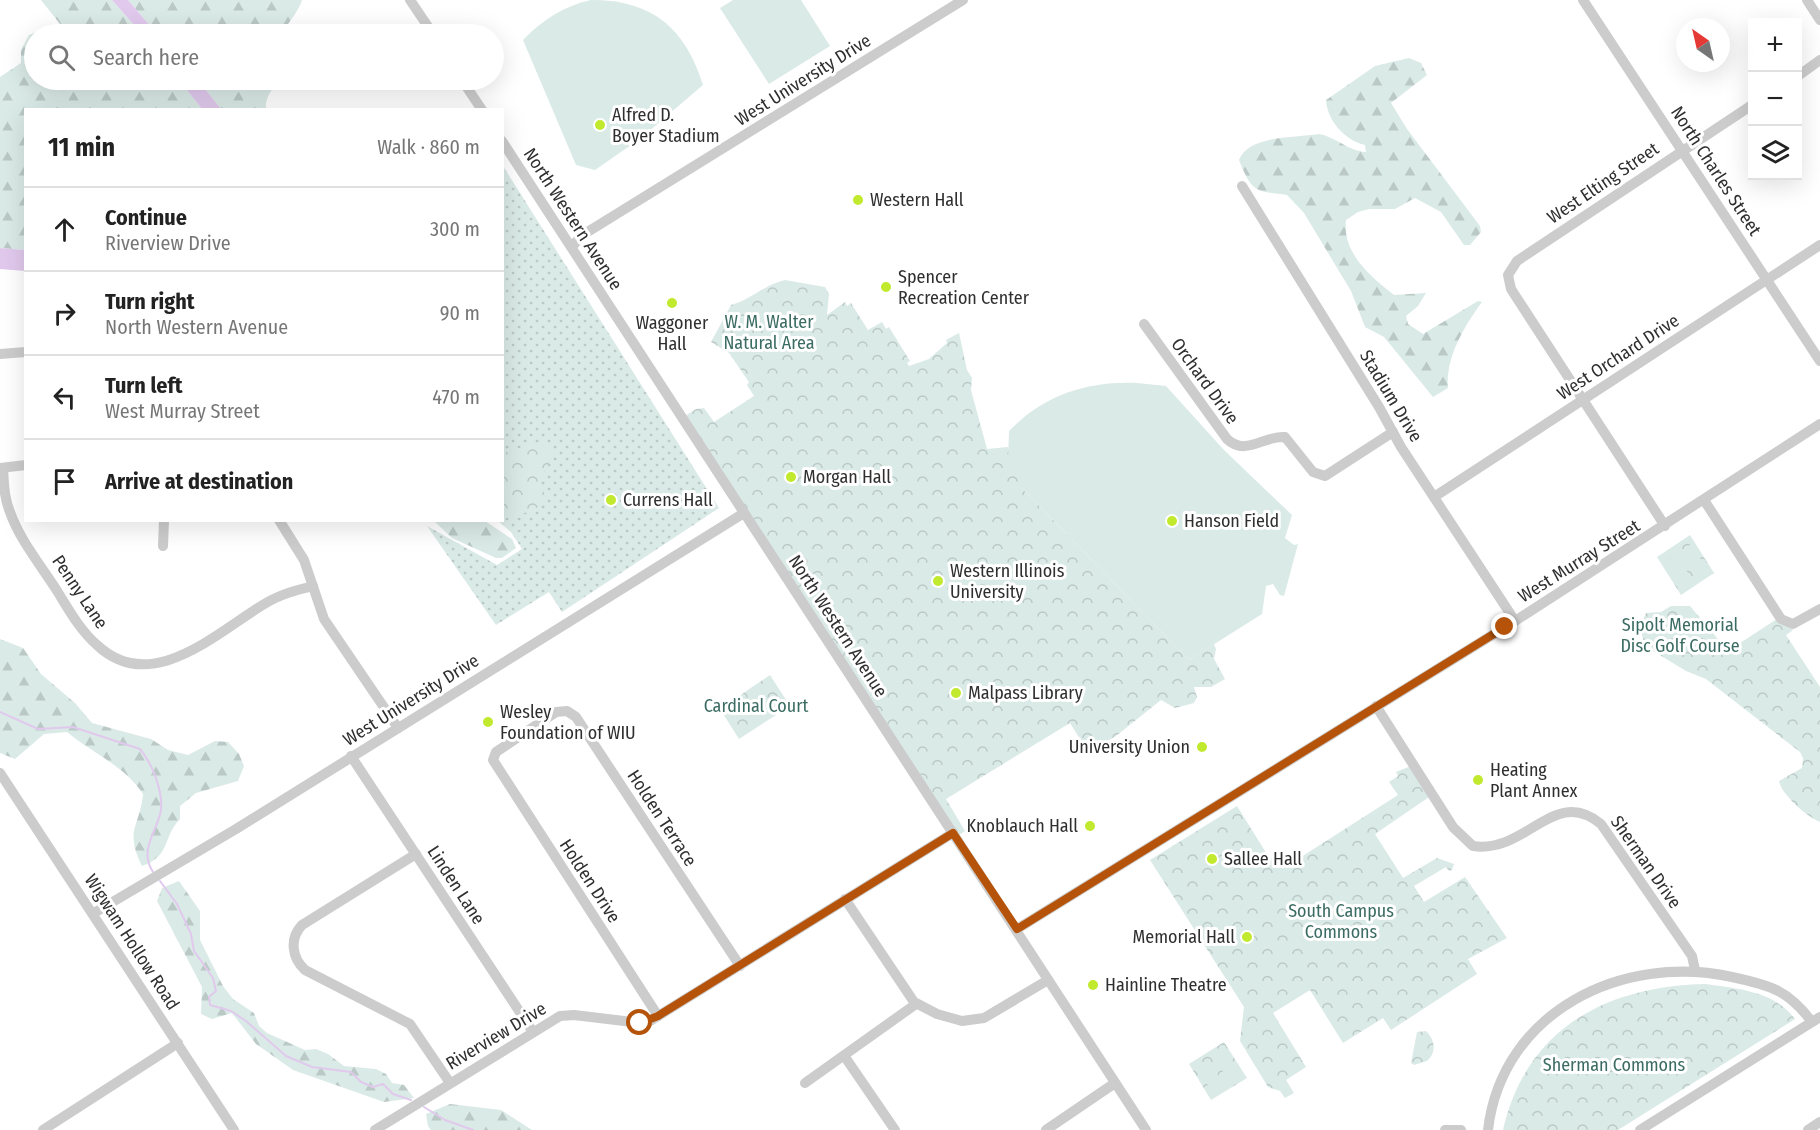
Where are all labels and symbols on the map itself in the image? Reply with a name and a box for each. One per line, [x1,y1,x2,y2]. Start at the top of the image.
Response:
north arrow [1676,18,1730,72]
street label: West University Drive [731,29,875,131]
street label: North Charles Street [1666,102,1766,240]
place label: Alfred D. Boyer Stadium [612,104,720,147]
marker: Alfred D. Boyer Stadium [593,118,607,132]
street label: West Elting Street [1543,137,1663,228]
street label: North Western Avenue [519,144,627,294]
place label: Western Hall [870,189,964,211]
marker: Western Hall [851,193,865,207]
place label: Spencer Recreation Center [898,266,1030,309]
marker: Spencer Recreation Center [879,280,893,294]
marker: Waggoner Hall [665,296,679,310]
street label: West Orchard Drive [1553,309,1683,405]
park label: W. M. Walter Natural Area [723,311,815,354]
place label: Waggoner Hall [636,312,709,355]
street label: Orchard Drive [1166,334,1244,428]
street label: Stadium Drive [1355,346,1427,446]
place label: Morgan Hall [803,466,891,488]
marker: Morgan Hall [784,470,798,484]
place label: Currens Hall [623,489,713,511]
marker: Currens Hall [604,493,618,507]
place label: Hanson Field [1184,510,1279,532]
marker: Hanson Field [1165,514,1179,528]
street label: West Murray Street [1514,515,1644,607]
street label: Penny Lane [47,551,113,633]
street label: North Western Avenue [784,551,892,701]
place label: Western Illinois University [950,560,1065,603]
marker: Western Illinois University [931,574,945,588]
route end [1491,613,1517,639]
park label: Sipolt Memorial Disc Golf Course [1620,614,1740,657]
street label: West University Drive [339,649,483,751]
place label: Malpass Library [968,682,1083,704]
marker: Malpass Library [949,686,963,700]
park label: Cardinal Court [704,695,808,717]
place label: Wesley Foundation of WIU [500,701,636,744]
marker: Wesley Foundation of WIU [481,715,495,729]
place label: University Union [1069,736,1190,758]
marker: University Union [1195,740,1209,754]
place label: Heating Plant Annex [1490,759,1577,802]
street label: Holden Terrace [623,766,701,870]
marker: Heating Plant Annex [1471,773,1485,787]
street label: Sherman Drive [1606,811,1686,913]
place label: Knoblauch Hall [967,815,1078,837]
marker: Knoblauch Hall [1083,819,1097,833]
street label: Holden Drive [555,835,625,927]
street label: Linden Lane [422,842,490,929]
place label: Sallee Hall [1224,848,1302,870]
marker: Sallee Hall [1205,852,1219,866]
street label: Wigwam Hollow Road [80,870,184,1014]
park label: South Campus Commons [1288,900,1394,943]
place label: Memorial Hall [1133,926,1235,948]
marker: Memorial Hall [1240,930,1254,944]
place label: Hainline Theatre [1105,974,1227,996]
marker: Hainline Theatre [1086,978,1100,992]
street label: Riverview Drive [442,997,550,1075]
route start [626,1009,652,1035]
park label: Sherman Commons [1543,1054,1686,1076]

